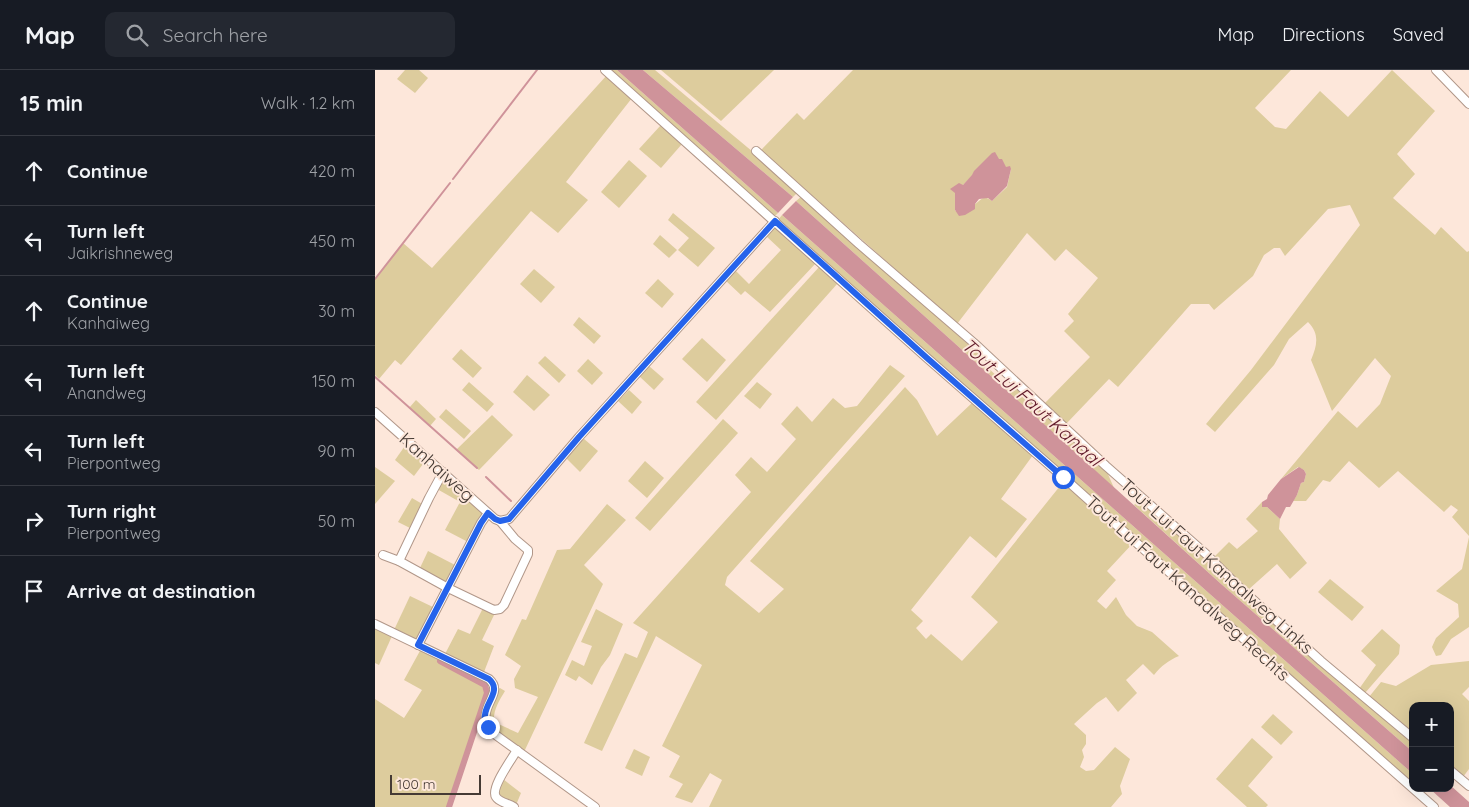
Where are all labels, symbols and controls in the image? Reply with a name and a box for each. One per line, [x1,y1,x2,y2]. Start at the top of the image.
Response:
search box [105,12,455,57]
text: Map [25,20,75,50]
icon: search [123,21,151,49]
text: Search here [163,23,268,47]
text: Map [1217,23,1254,46]
text: Directions [1282,23,1365,46]
text: Saved [1393,23,1444,46]
text: 15 min [20,90,83,116]
text: Walk · 1.2 km [261,93,355,113]
icon: ahead [20,157,48,185]
text: Continue [67,159,148,183]
text: 420 m [309,161,355,181]
text: Turn left [67,219,145,243]
icon: left [20,227,48,255]
text: 450 m [309,231,355,251]
text: Jaikrishneweg [67,243,173,263]
text: Continue [67,289,148,313]
icon: ahead [20,297,48,325]
text: 30 m [318,301,355,321]
text: Kanhaiweg [67,313,150,333]
water label: Tout Lui Faut Kanaal [957,333,1109,473]
text: Turn left [67,359,145,383]
icon: left [20,367,48,395]
text: 150 m [312,371,355,391]
text: Anandweg [67,383,146,403]
street label: Kanhaiweg [395,427,479,507]
text: Turn left [67,429,145,453]
icon: left [20,437,48,465]
text: 90 m [318,441,355,461]
text: Pierpontweg [67,453,161,473]
route start [1052,466,1075,489]
street label: Tout Lui Faut Kanaalweg Links [1116,473,1318,659]
street label: Tout Lui Faut Kanaalweg Rechts [1081,490,1295,686]
text: Turn right [67,499,156,523]
icon: right [20,507,48,535]
text: 50 m [318,511,355,531]
text: Pierpontweg [67,523,161,543]
icon: arrive [20,577,48,605]
text: Arrive at destination [67,579,256,603]
map controls [1409,702,1454,792]
button: + [1409,702,1454,747]
route end [477,716,500,739]
button: − [1409,747,1454,792]
scale bar [390,772,481,795]
text: 100 m [397,775,435,793]

